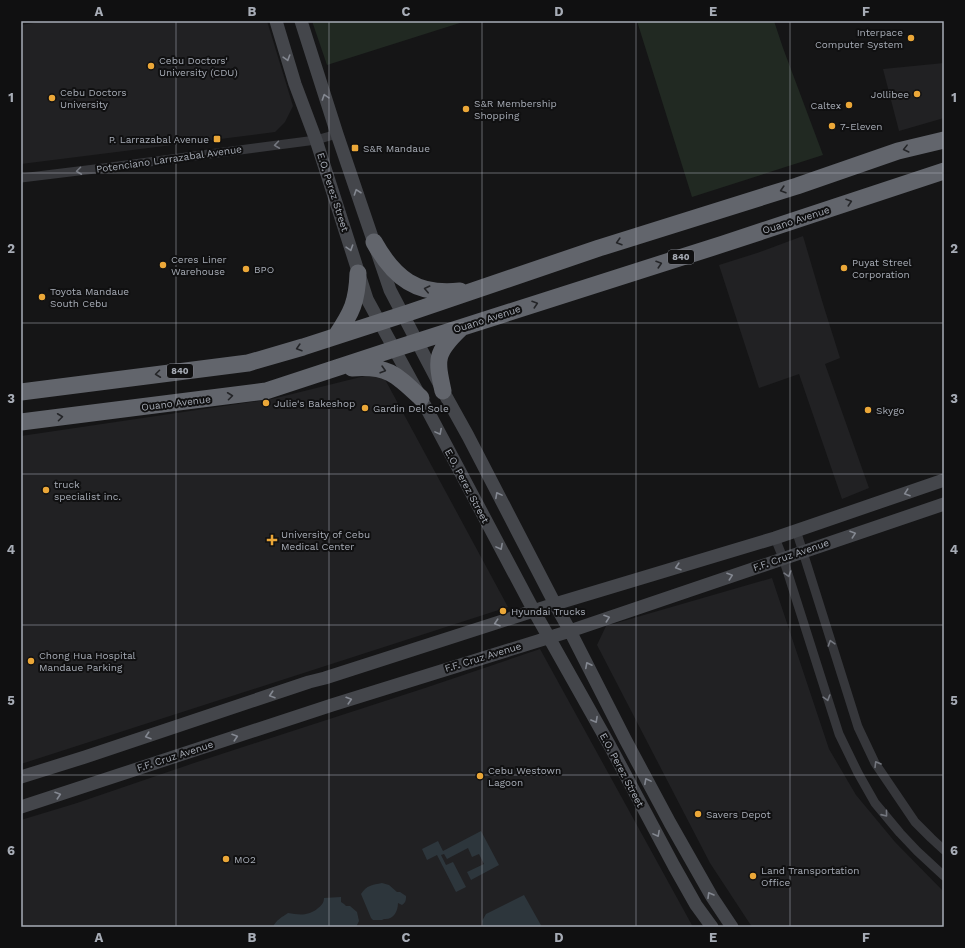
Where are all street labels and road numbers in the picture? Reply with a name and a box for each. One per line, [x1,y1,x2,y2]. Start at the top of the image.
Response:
street label: Potenciano Larrazabal Avenue [95,143,243,175]
street label: E.O. Perez Street [315,151,351,234]
street label: Ouano Avenue [761,204,831,236]
road number: 840 [668,250,694,264]
street label: Ouano Avenue [452,303,522,335]
road number: 840 [167,364,193,378]
street label: Ouano Avenue [141,393,212,413]
street label: E.O. Perez Street [443,447,492,526]
street label: F.F. Cruz Avenue [752,537,831,573]
street label: F.F. Cruz Avenue [443,640,523,674]
street label: E.O. Perez Street [598,731,647,810]
street label: F.F. Cruz Avenue [135,738,215,774]

